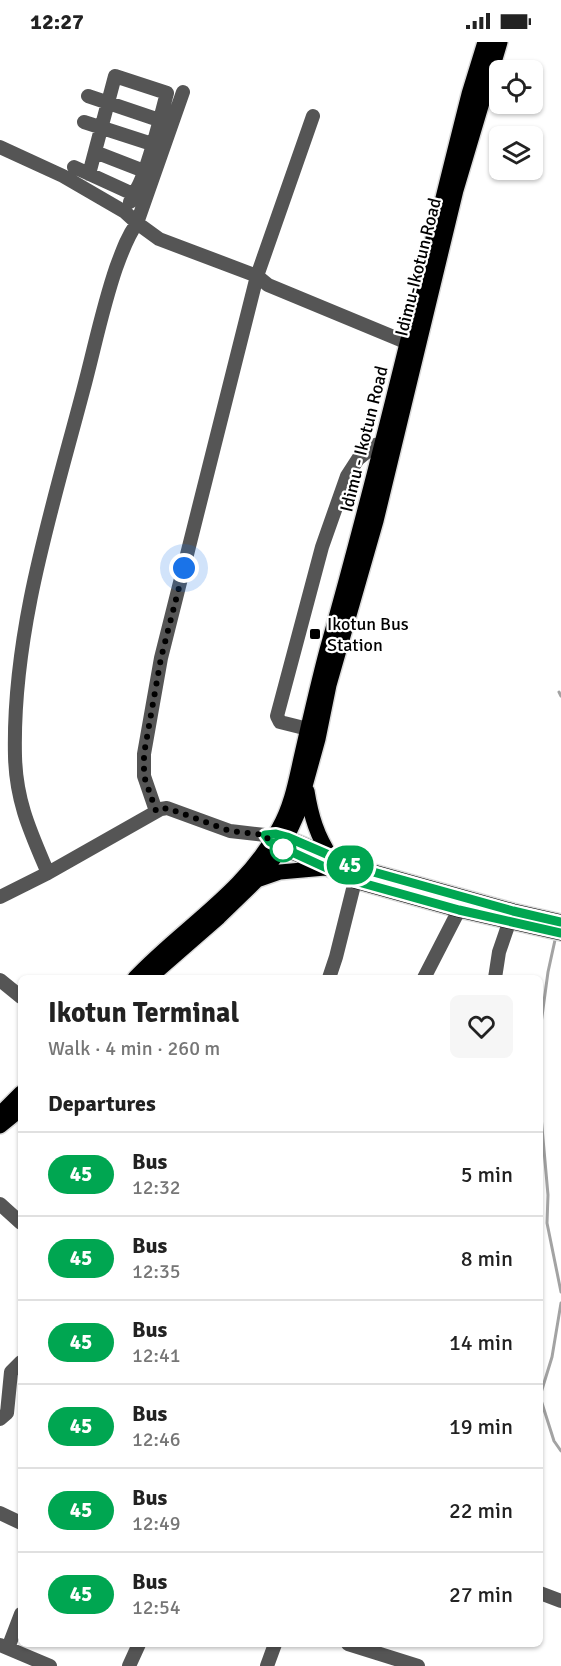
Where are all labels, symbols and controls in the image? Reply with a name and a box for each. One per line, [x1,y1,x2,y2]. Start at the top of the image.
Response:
text: 12:27 [30,8,84,35]
map controls [489,60,543,180]
button: locate [489,60,543,114]
button: layers [489,126,543,180]
street label: Idimu-Ikotun Road [390,196,446,338]
street label: Idimu - Ikotun Road [335,364,393,514]
your location [169,553,199,583]
place label: Ikotun Bus Station [327,613,409,656]
marker: Ikotun Bus Station [308,627,322,641]
unlabelled marker [270,836,296,862]
line badge: 45 [323,846,377,884]
text: 45 [339,852,361,878]
button: heart [450,995,513,1058]
text: Ikotun Terminal [48,996,239,1030]
text: Walk · 4 min · 260 m [48,1036,220,1061]
text: Departures [48,1090,156,1117]
text: Bus [132,1148,167,1175]
text: 45 [70,1161,92,1187]
text: 5 min [461,1161,513,1188]
text: 12:32 [132,1175,181,1200]
text: Bus [132,1232,167,1259]
text: 45 [70,1245,92,1271]
text: 8 min [461,1245,513,1272]
text: 12:35 [132,1259,181,1284]
text: Bus [132,1316,167,1343]
text: 45 [70,1329,92,1355]
text: 14 min [449,1329,513,1356]
text: 12:41 [132,1343,181,1368]
text: Bus [132,1400,167,1427]
text: 45 [70,1413,92,1439]
text: 19 min [449,1413,513,1440]
text: 12:46 [132,1427,181,1452]
text: Bus [132,1484,167,1511]
text: 45 [70,1497,92,1523]
text: 22 min [449,1497,513,1524]
text: 12:49 [132,1511,181,1536]
text: Bus [132,1568,167,1595]
text: 45 [70,1581,92,1607]
text: 27 min [449,1581,513,1608]
text: 12:54 [132,1595,181,1620]

